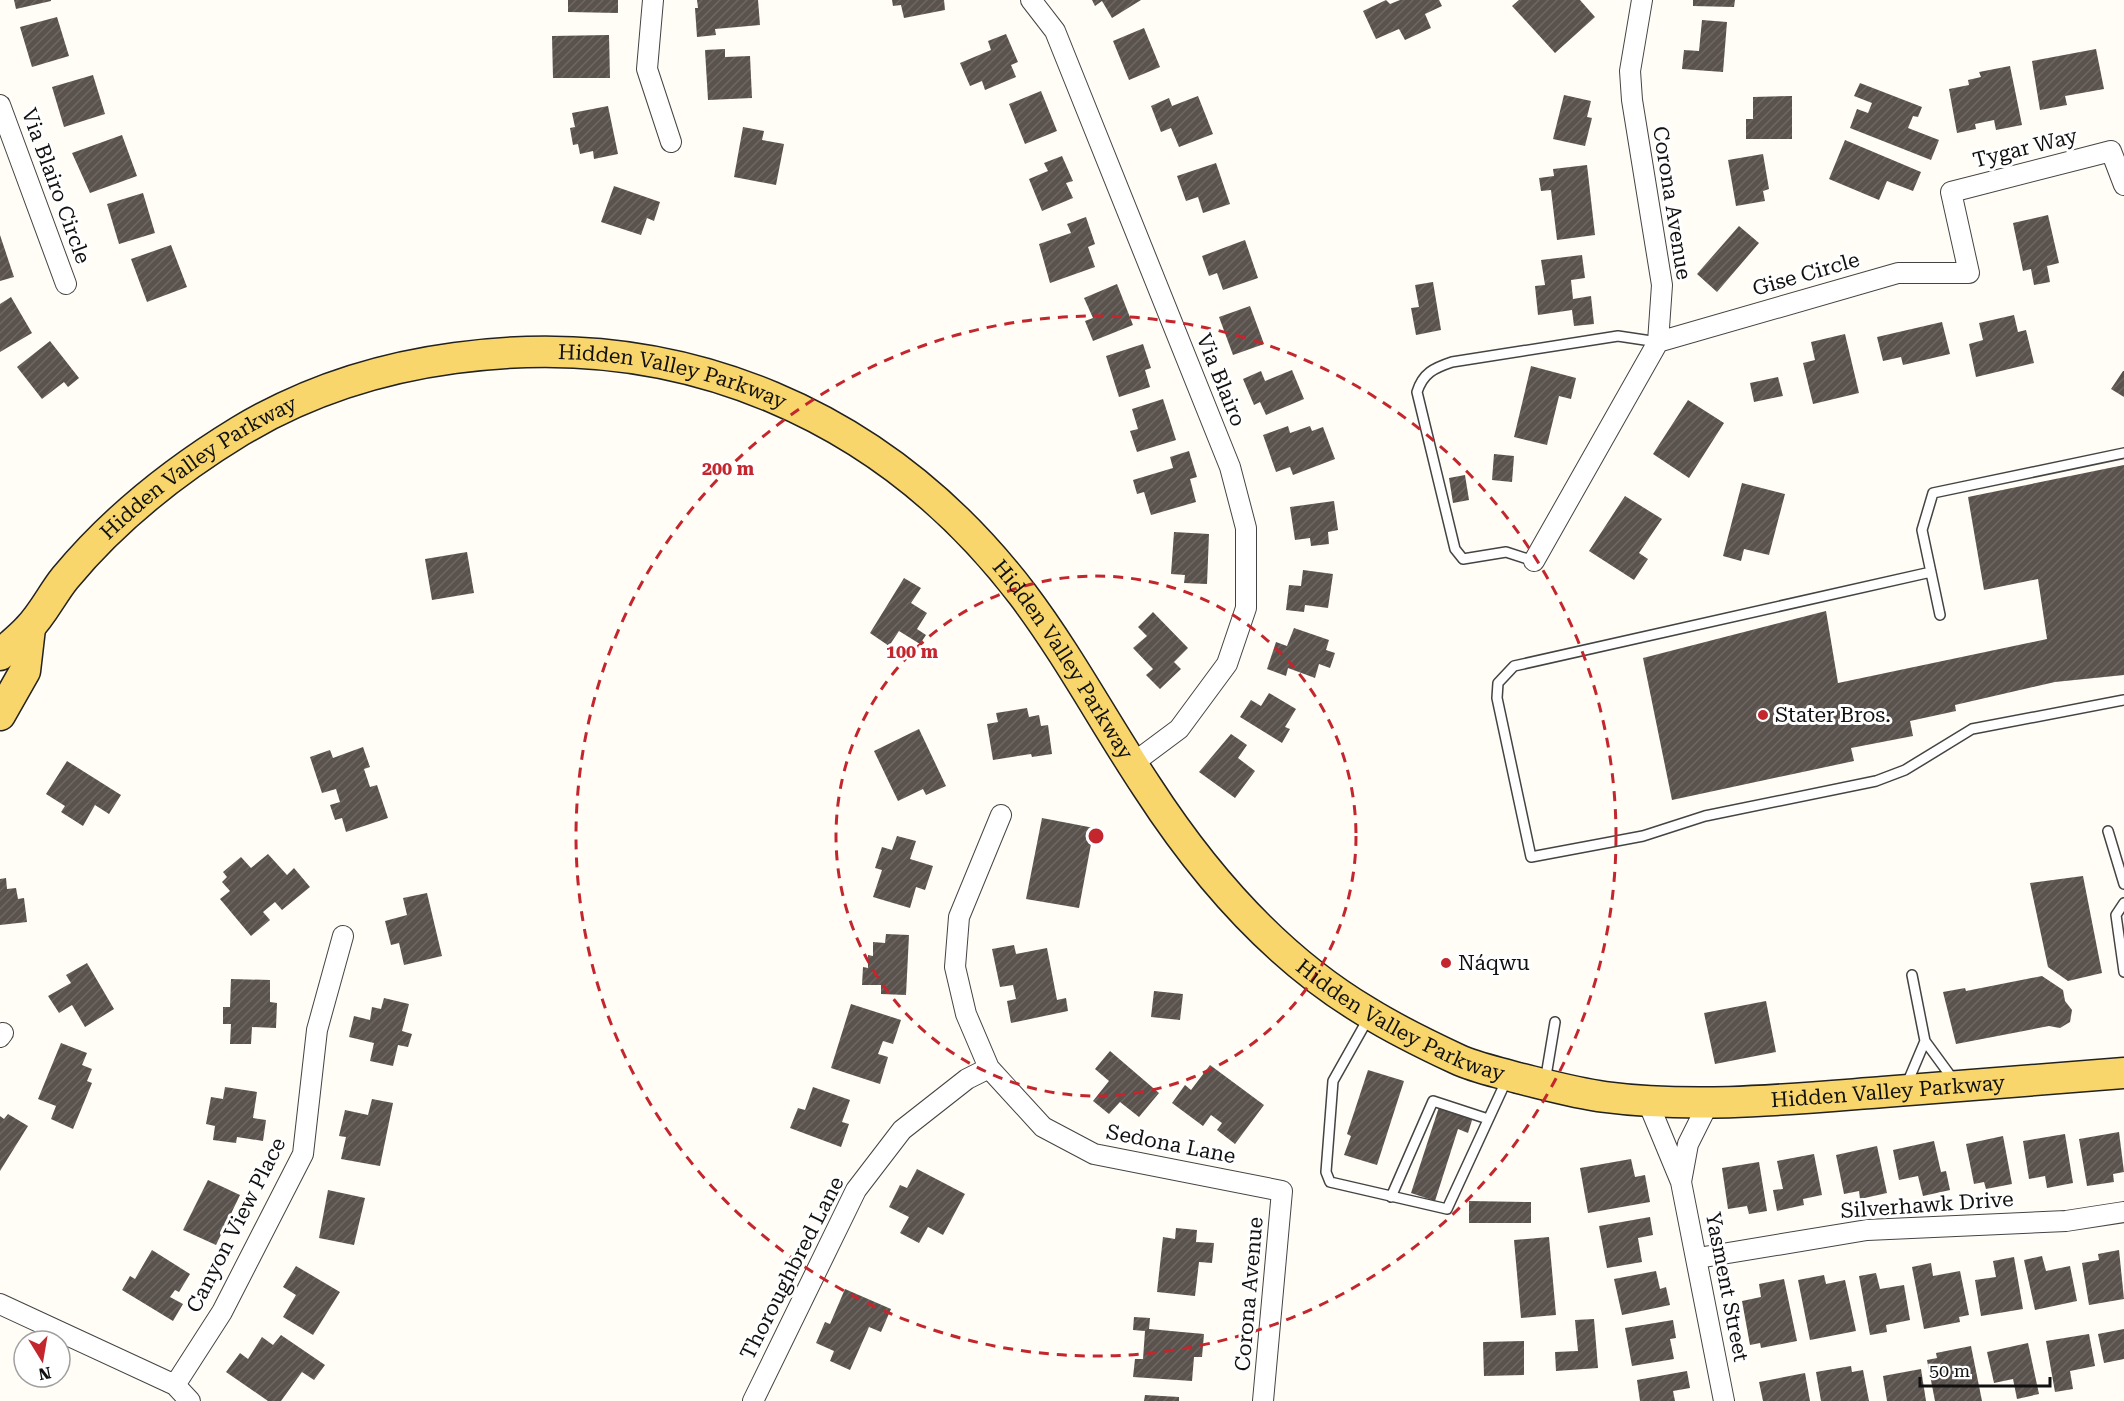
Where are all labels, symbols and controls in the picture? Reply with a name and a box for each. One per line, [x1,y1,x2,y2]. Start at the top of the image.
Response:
street label: Via Blairo Circle [17,105,95,267]
street label: Tygar Way [1970,123,2080,173]
street label: Corona Avenue [1648,125,1696,281]
street label: Gise Circle [1750,247,1862,301]
street label: Via Blairo [1192,330,1250,430]
street label: Hidden Valley Parkway [558,340,791,414]
street label: Hidden Valley Parkway [95,391,301,544]
text: 200 m [702,458,755,479]
street label: Hidden Valley Parkway [988,555,1138,764]
text: 100 m [886,641,939,662]
place label: Stater Bros. [1775,703,1891,727]
marker: Stater Bros. [1756,708,1770,722]
centre of rings [1086,826,1106,846]
place label: Náqwu [1458,951,1530,975]
street label: Hidden Valley Parkway [1291,954,1508,1086]
marker: Náqwu [1439,956,1453,970]
street label: Hidden Valley Parkway [1770,1070,2006,1112]
street label: Sedona Lane [1104,1120,1238,1168]
street label: Canyon View Place [181,1133,291,1317]
street label: Thoroughbred Lane [735,1172,849,1364]
street label: Silverhawk Drive [1840,1187,2014,1223]
street label: Yasment Street [1701,1210,1753,1364]
street label: Corona Avenue [1230,1216,1268,1372]
north arrow [12,1329,72,1389]
scale bar [1920,1350,2050,1388]
text: 50 m [1929,1360,1970,1381]
text: N [37,1363,53,1384]

